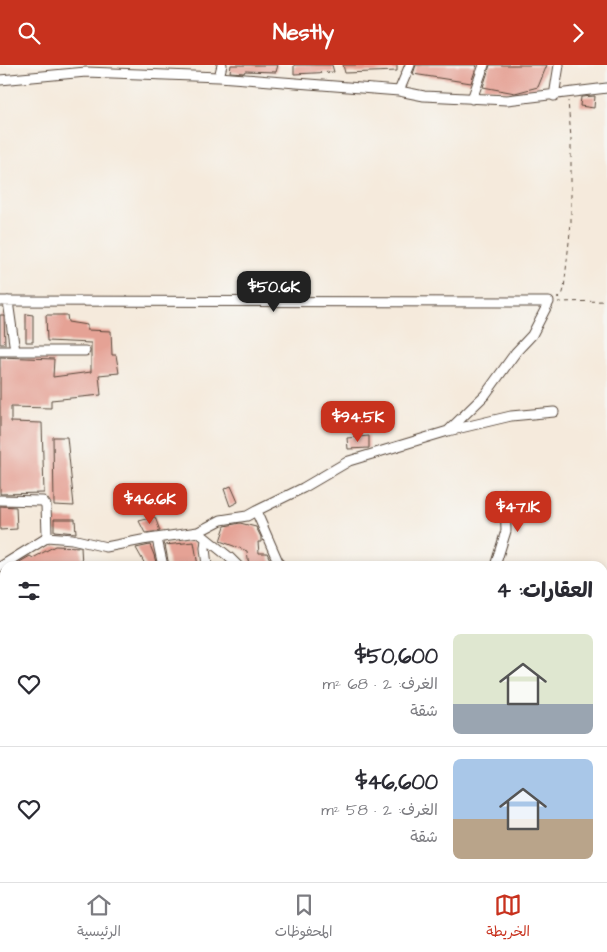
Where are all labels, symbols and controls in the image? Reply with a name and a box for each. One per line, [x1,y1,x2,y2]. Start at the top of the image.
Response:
text: Nestly [273,17,334,48]
icon: search [15,19,43,47]
icon: forward [564,19,592,47]
pin: $50.6K [233,271,315,313]
text: $50.6K [248,276,300,298]
pin: $94.5K [317,401,399,443]
text: $94.5K [332,406,384,428]
pin: $46.6K [109,483,191,525]
text: $46.6K [124,488,176,510]
pin: $47.1K [477,491,559,533]
text: $47.1K [496,496,540,518]
text: العقارات: 4 [496,576,593,605]
icon: filters [15,577,43,605]
text: $50,600 [355,642,438,671]
icon: home [493,654,553,714]
icon: heart [15,670,43,698]
text: الغرف: 2 · 68 m² [323,673,438,695]
text: شقة [410,700,438,722]
text: $46,600 [355,768,438,797]
icon: home [493,779,553,839]
icon: heart [15,795,43,823]
text: الغرف: 2 · 58 m² [321,799,438,821]
text: شقة [410,826,438,848]
tab: الرئيسية [77,891,121,944]
tab: المحفوظات [275,891,332,944]
tab: الخريطة [486,891,530,944]

